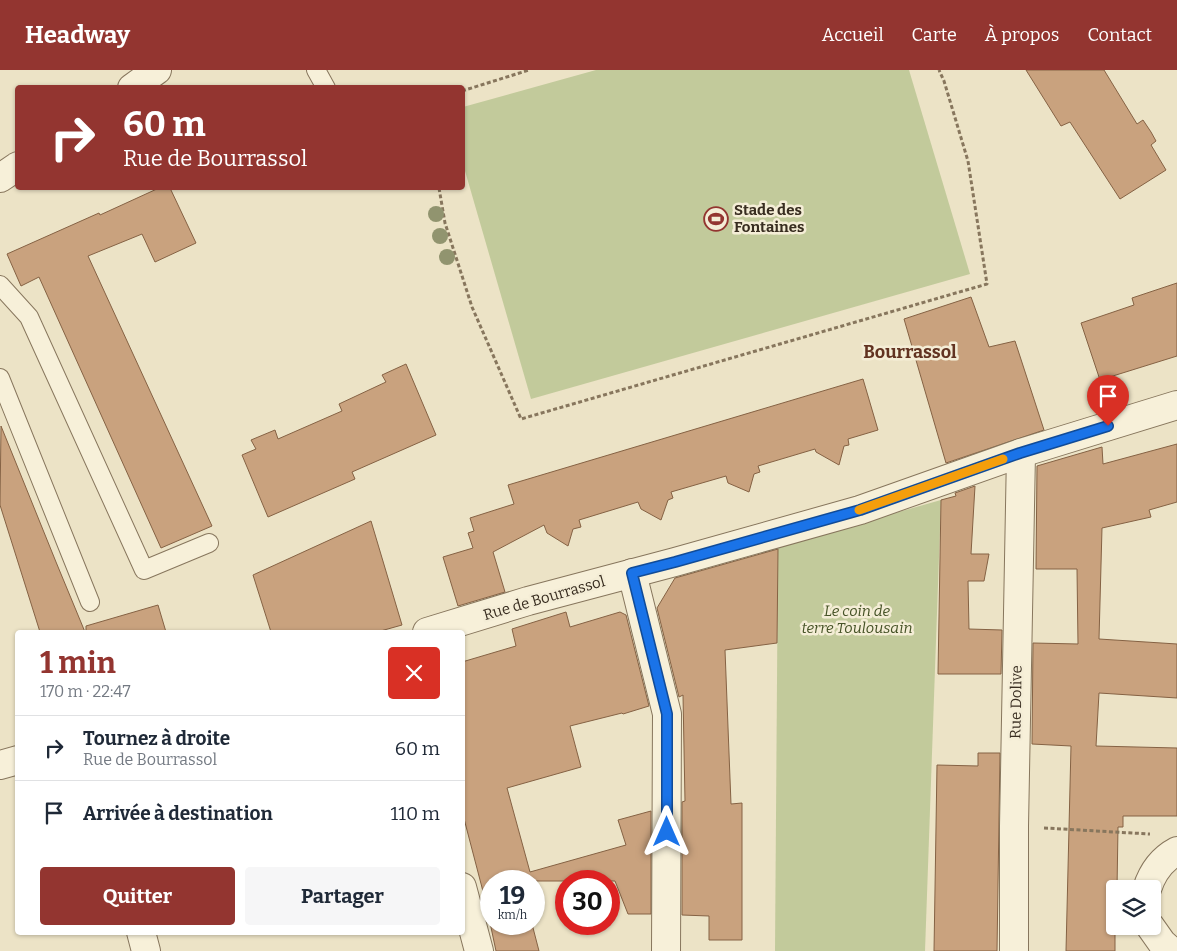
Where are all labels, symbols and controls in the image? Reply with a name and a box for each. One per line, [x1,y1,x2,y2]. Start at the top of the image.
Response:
text: Headway [25,21,130,49]
text: Accueil [822,24,884,46]
text: Carte [912,24,957,46]
text: À propos [985,24,1059,46]
text: Contact [1087,24,1152,46]
text: 60 m [123,103,206,145]
icon: right [40,105,105,170]
text: Rue de Bourrassol [123,145,307,172]
place label: Stade des Fontaines [734,201,804,236]
sports icon: Stade des Fontaines [703,206,729,232]
district label: Bourrassol [863,341,957,363]
pin [1087,375,1129,426]
icon: arrive [1094,382,1122,410]
street label: Rue de Bourrassol [481,572,607,624]
park label: Le coin de terre Toulousain [802,602,912,637]
text: 1 min [40,645,116,681]
button: close [388,647,440,699]
street label: Rue Dolive [1006,665,1026,739]
text: 170 m · 22:47 [40,682,131,701]
text: Tournez à droite [83,727,230,750]
icon: right [40,734,68,762]
text: 60 m [395,737,440,760]
text: Rue de Bourrassol [83,750,217,769]
icon: arrive [40,799,68,827]
text: Arrivée à destination [83,802,273,825]
text: 110 m [390,802,440,825]
position arrow [640,805,692,857]
button: Quitter [40,867,235,925]
button: Partager [245,867,440,925]
speed limit sign: 30 [555,870,620,935]
map controls [1106,880,1161,935]
button: layers [1106,880,1161,935]
text: 19 [500,881,525,911]
text: km/h [498,908,527,922]

